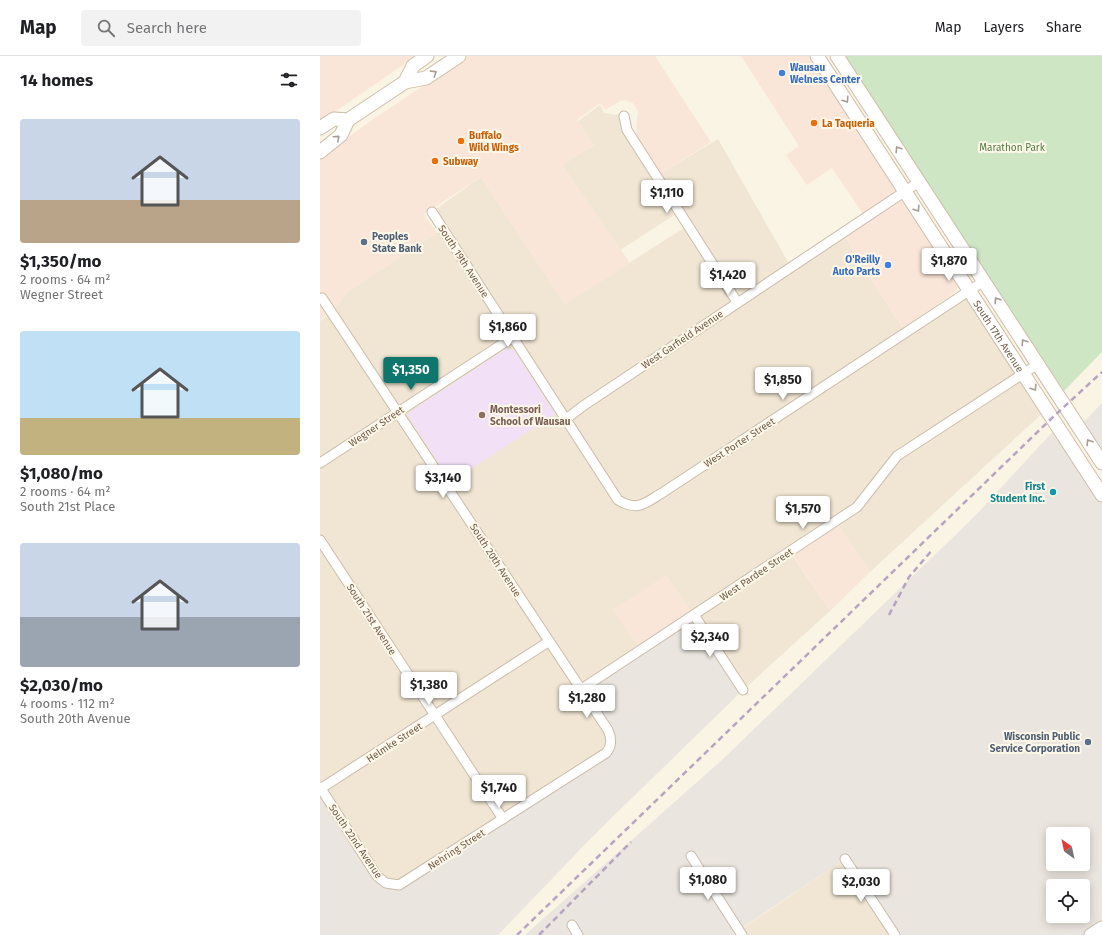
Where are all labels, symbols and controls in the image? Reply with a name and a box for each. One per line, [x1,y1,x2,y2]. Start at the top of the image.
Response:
search box [81,10,361,46]
text: Map [20,16,57,39]
icon: search [95,17,117,39]
text: Search here [127,19,207,37]
text: Map [935,19,961,36]
text: Layers [983,19,1024,36]
text: Share [1046,19,1082,36]
place label: Wausau Welness Center [790,62,861,86]
marker: Wausau Welness Center [777,68,787,78]
icon: filters [278,69,300,91]
text: 14 homes [20,70,93,91]
one-way arrow [430,70,437,78]
one-way arrow [841,96,848,103]
marker: La Taqueria [809,118,819,128]
place label: La Taqueria [822,118,875,130]
place label: Buffalo Wild Wings [469,130,519,154]
one-way arrow [332,136,340,143]
marker: Buffalo Wild Wings [456,136,466,146]
park label: Marathon Park [979,142,1046,154]
icon: home [124,145,196,217]
one-way arrow [895,146,902,153]
marker: Subway [430,156,440,166]
place label: Subway [443,156,479,168]
pin: $1,110 [634,180,700,214]
text: $1,110 [650,185,684,200]
one-way arrow [912,205,920,212]
street label: South 19th Avenue [435,223,491,300]
place label: Peoples State Bank [372,231,422,255]
marker: Peoples State Bank [359,237,369,247]
pin: $1,870 [916,248,982,282]
text: $1,350/mo [20,251,101,272]
text: $1,870 [931,253,967,268]
place label: O'Reilly Auto Parts [832,254,881,278]
marker: O'Reilly Auto Parts [883,260,893,270]
pin: $1,420 [695,262,761,296]
text: $1,420 [710,267,746,282]
text: 2 rooms · 64 m² [20,272,110,287]
text: Wegner Street [20,287,103,302]
street label: South 17th Avenue [970,298,1026,375]
one-way arrow [995,298,1002,305]
street label: West Garfield Avenue [639,308,726,372]
pin: $1,860 [475,314,541,348]
text: $1,860 [489,319,527,334]
one-way arrow [1021,339,1029,346]
icon: home [124,357,196,429]
pin: $1,350 [378,357,444,391]
text: $1,350 [392,362,430,377]
pin: $1,850 [750,367,816,401]
text: $1,850 [764,372,802,387]
one-way arrow [1029,384,1036,391]
street label: Wegner Street [347,404,407,450]
place label: Montessori School of Wausau [490,404,571,428]
marker: Montessori School of Wausau [477,410,487,420]
street label: West Porter Street [702,415,778,470]
one-way arrow [1086,439,1093,446]
text: $1,080/mo [20,463,103,484]
pin: $3,140 [410,465,476,499]
text: $3,140 [425,470,461,485]
place label: First Student Inc. [990,481,1046,505]
text: 2 rooms · 64 m² [20,484,110,499]
marker: First Student Inc. [1048,487,1058,497]
pin: $1,570 [770,496,836,530]
text: South 21st Place [20,499,115,514]
text: $1,570 [785,501,821,516]
street label: South 20th Avenue [467,522,523,599]
street label: West Pardee Street [718,546,796,604]
icon: home [124,569,196,641]
street label: South 21st Avenue [344,582,399,657]
pin: $2,340 [677,624,743,658]
text: $2,340 [691,629,729,644]
pin: $1,380 [396,672,462,706]
text: $2,030/mo [20,675,103,696]
text: $1,380 [410,677,448,692]
pin: $1,280 [554,685,620,719]
text: $1,280 [568,690,606,705]
text: 4 rooms · 112 m² [20,696,115,711]
text: South 20th Avenue [20,711,131,726]
street label: Helmke Street [364,720,425,765]
place label: Wisconsin Public Service Corporation [990,731,1080,755]
marker: Wisconsin Public Service Corporation [1083,737,1093,747]
pin: $1,740 [466,775,532,809]
text: $1,740 [481,780,517,795]
street label: South 22nd Avenue [326,802,384,881]
street label: Nehring Street [426,827,488,873]
north arrow [1046,827,1090,871]
map controls [1046,827,1090,923]
pin: $1,080 [675,867,741,901]
pin: $2,030 [828,869,894,903]
text: $1,080 [689,872,727,887]
text: $2,030 [842,874,880,889]
button: locate [1046,879,1090,923]

